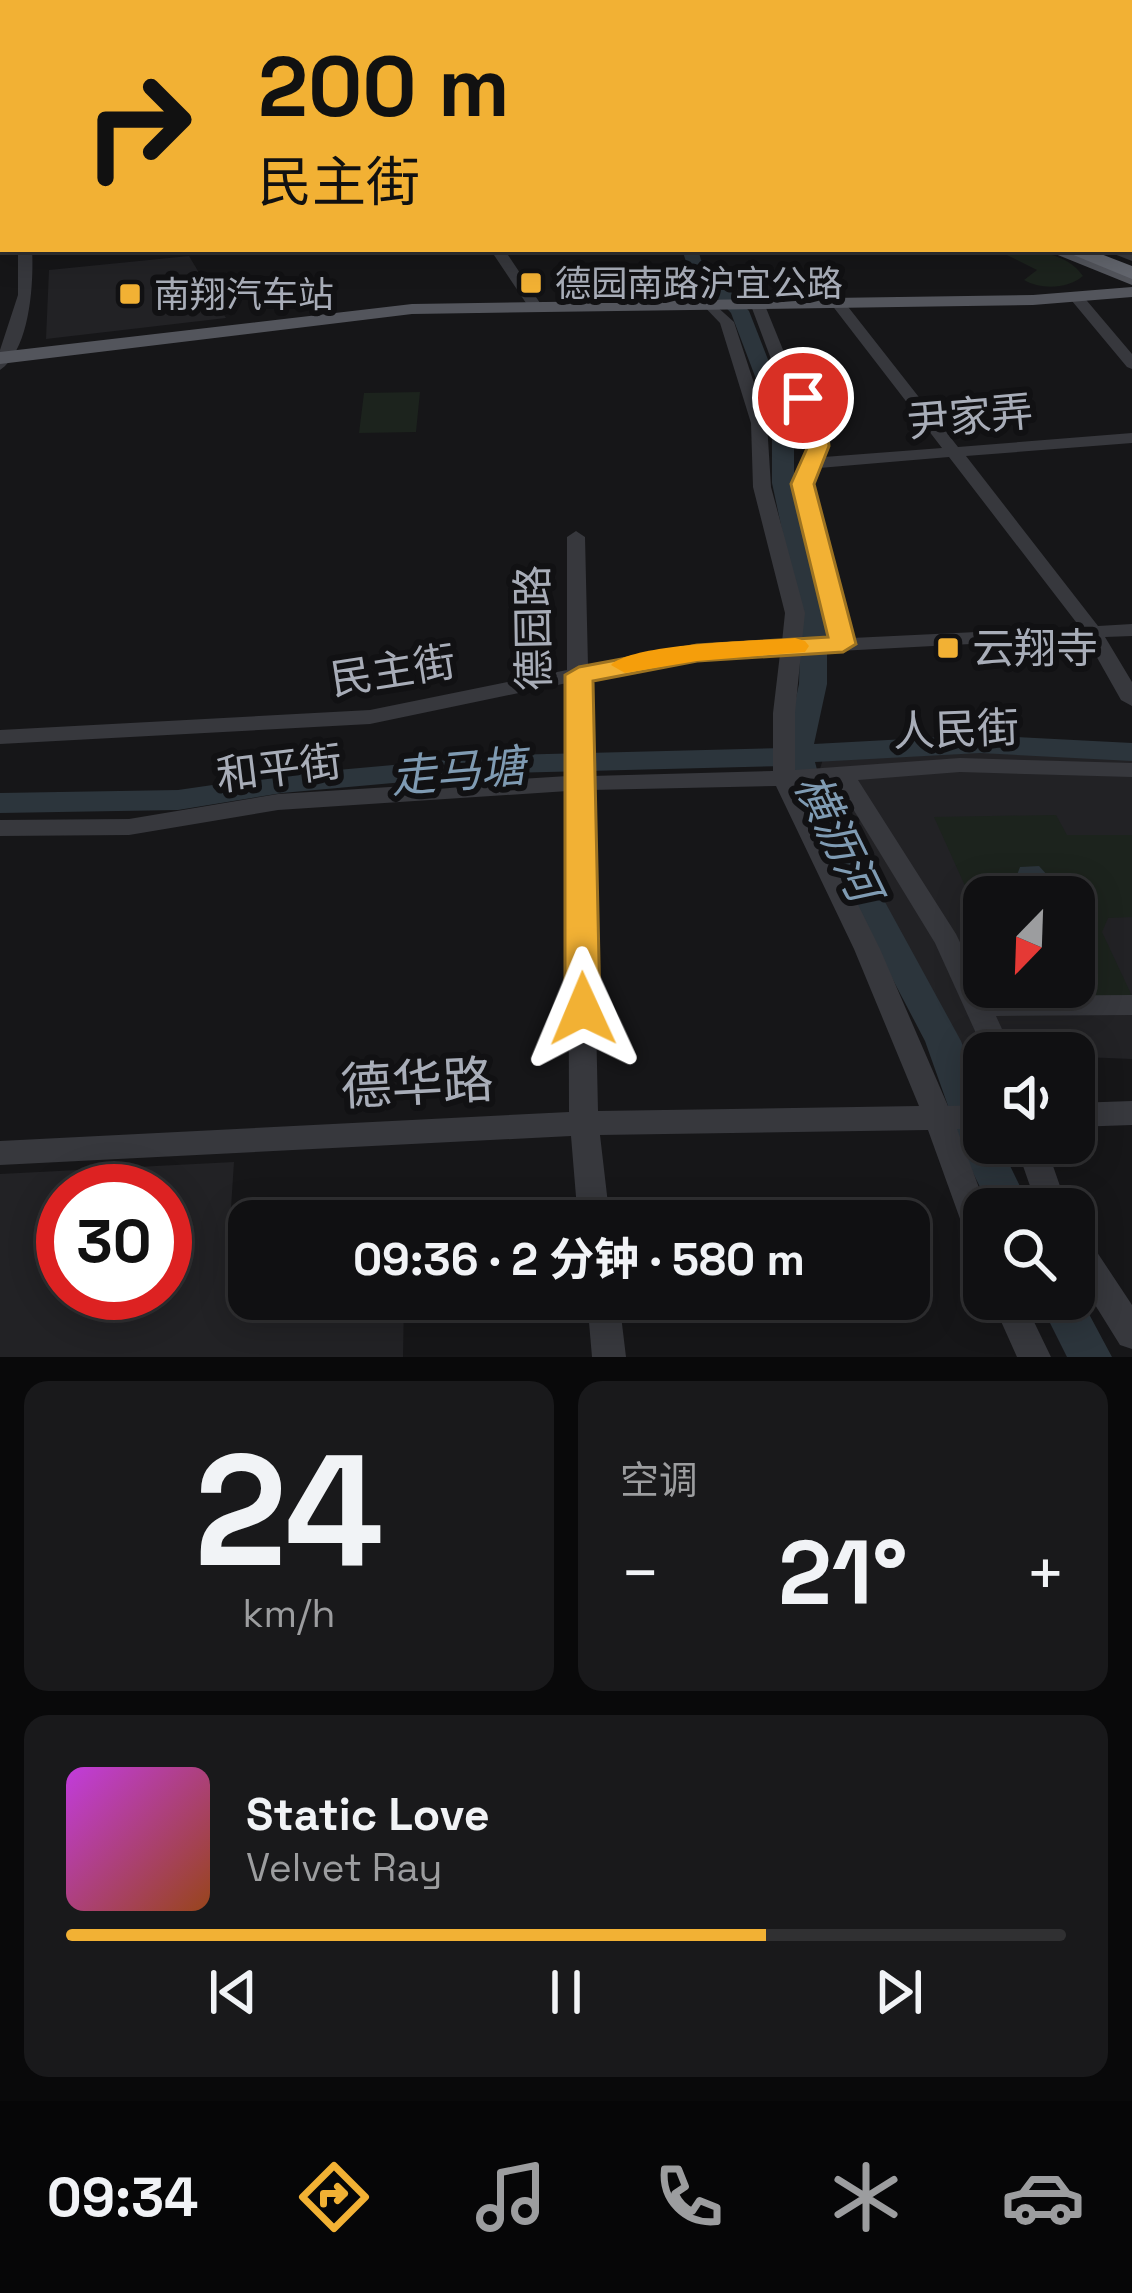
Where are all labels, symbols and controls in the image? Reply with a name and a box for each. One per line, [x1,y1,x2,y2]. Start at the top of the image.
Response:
text: 200 m [258,33,510,141]
icon: right [60,48,216,204]
text: 民主街 [258,148,420,217]
place label: 德园南路沪宜公路 [555,261,843,307]
marker: 德园南路沪宜公路 [518,270,544,296]
place label: 南翔汽车站 [154,272,334,318]
marker: 南翔汽车站 [117,281,143,307]
pin [752,347,854,449]
icon: arrive [770,365,836,431]
street label: 尹家弄 [905,385,1035,448]
street label: 德园路 [506,565,561,691]
place label: 云翔寺 [972,622,1098,675]
street label: 民主街 [327,634,459,707]
marker: 云翔寺 [935,635,961,661]
street label: 人民街 [892,701,1020,758]
street label: 和平街 [213,735,345,802]
water label: 走马塘 [388,737,535,806]
water label: 横沥河 [782,764,896,918]
north arrow [963,876,1095,1008]
map controls [963,876,1095,1320]
position arrow [520,946,646,1072]
button: sound [963,1032,1095,1164]
street label: 德华路 [339,1047,495,1120]
speed limit sign: 30 [36,1164,192,1320]
button: search [963,1188,1095,1320]
text: 09:36 · 2 分钟 · 580 m [353,1231,805,1288]
text: 24 [194,1411,384,1611]
text: 空调 [620,1456,698,1505]
text: 21° [778,1515,908,1630]
text: − [620,1531,661,1615]
text: + [1025,1531,1066,1615]
text: km/h [243,1589,335,1638]
text: Static Love [246,1786,490,1843]
text: Velvet Ray [246,1843,442,1892]
icon: previous [200,1959,266,2025]
icon: pause [533,1959,599,2025]
icon: next [866,1959,932,2025]
icon: directions [292,2155,376,2239]
icon: music [469,2155,553,2239]
icon: phone [647,2155,731,2239]
icon: climate [824,2155,908,2239]
icon: car [1001,2155,1085,2239]
text: 09:34 [47,2163,198,2232]

